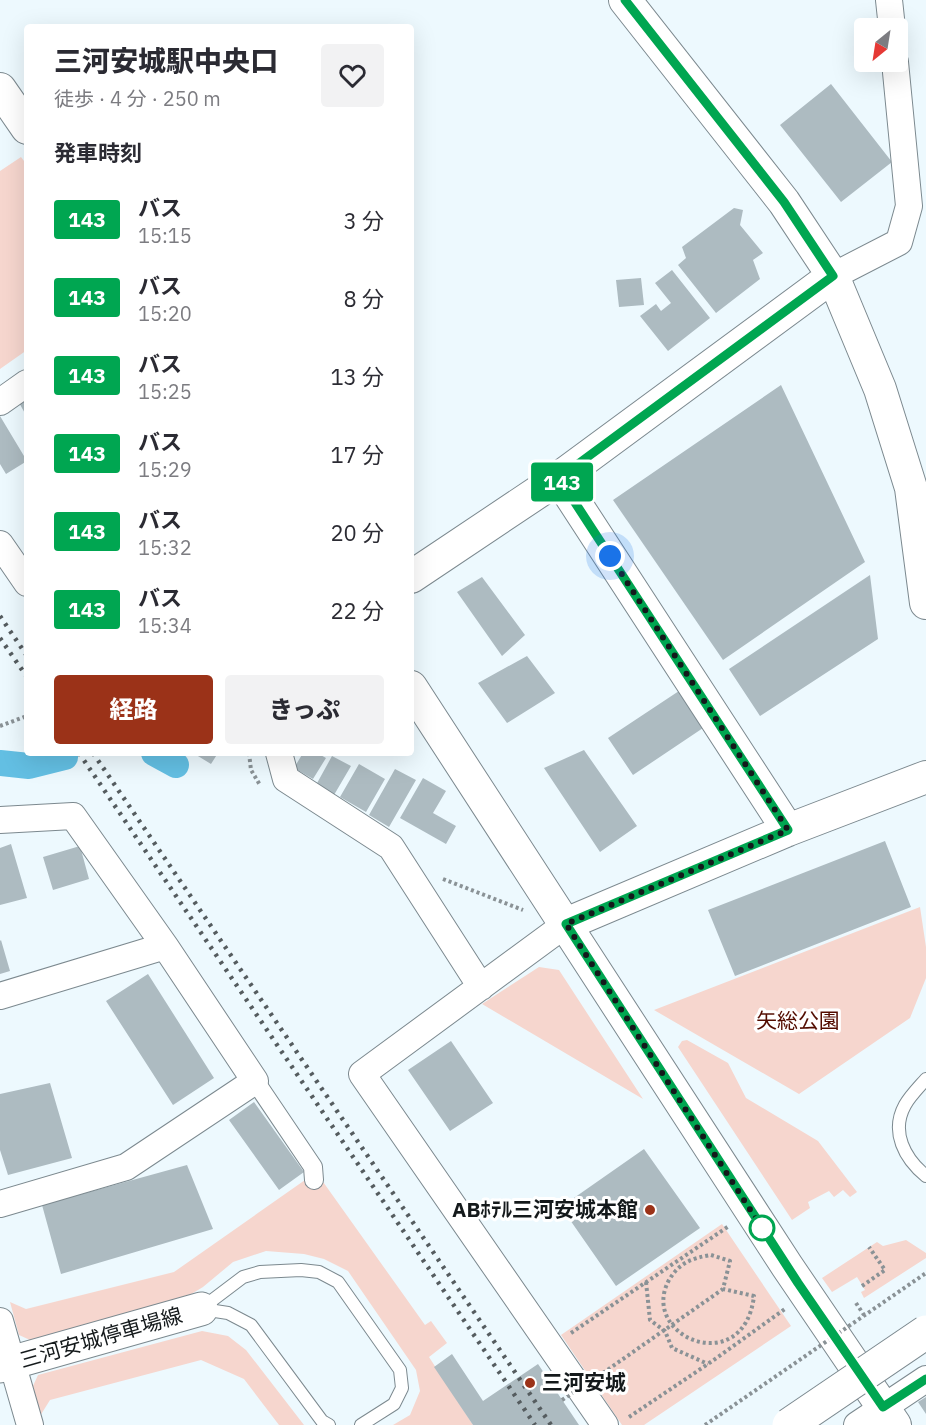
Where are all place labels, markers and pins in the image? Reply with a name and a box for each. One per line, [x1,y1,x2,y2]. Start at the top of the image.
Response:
place label: ABﾎﾃﾙ三河安城本館 [452,1195,638,1223]
marker: ABﾎﾃﾙ三河安城本館 [643,1203,657,1217]
unlabelled marker [749,1215,775,1241]
place label: 三河安城 [542,1368,626,1396]
marker: 三河安城 [523,1376,537,1390]

